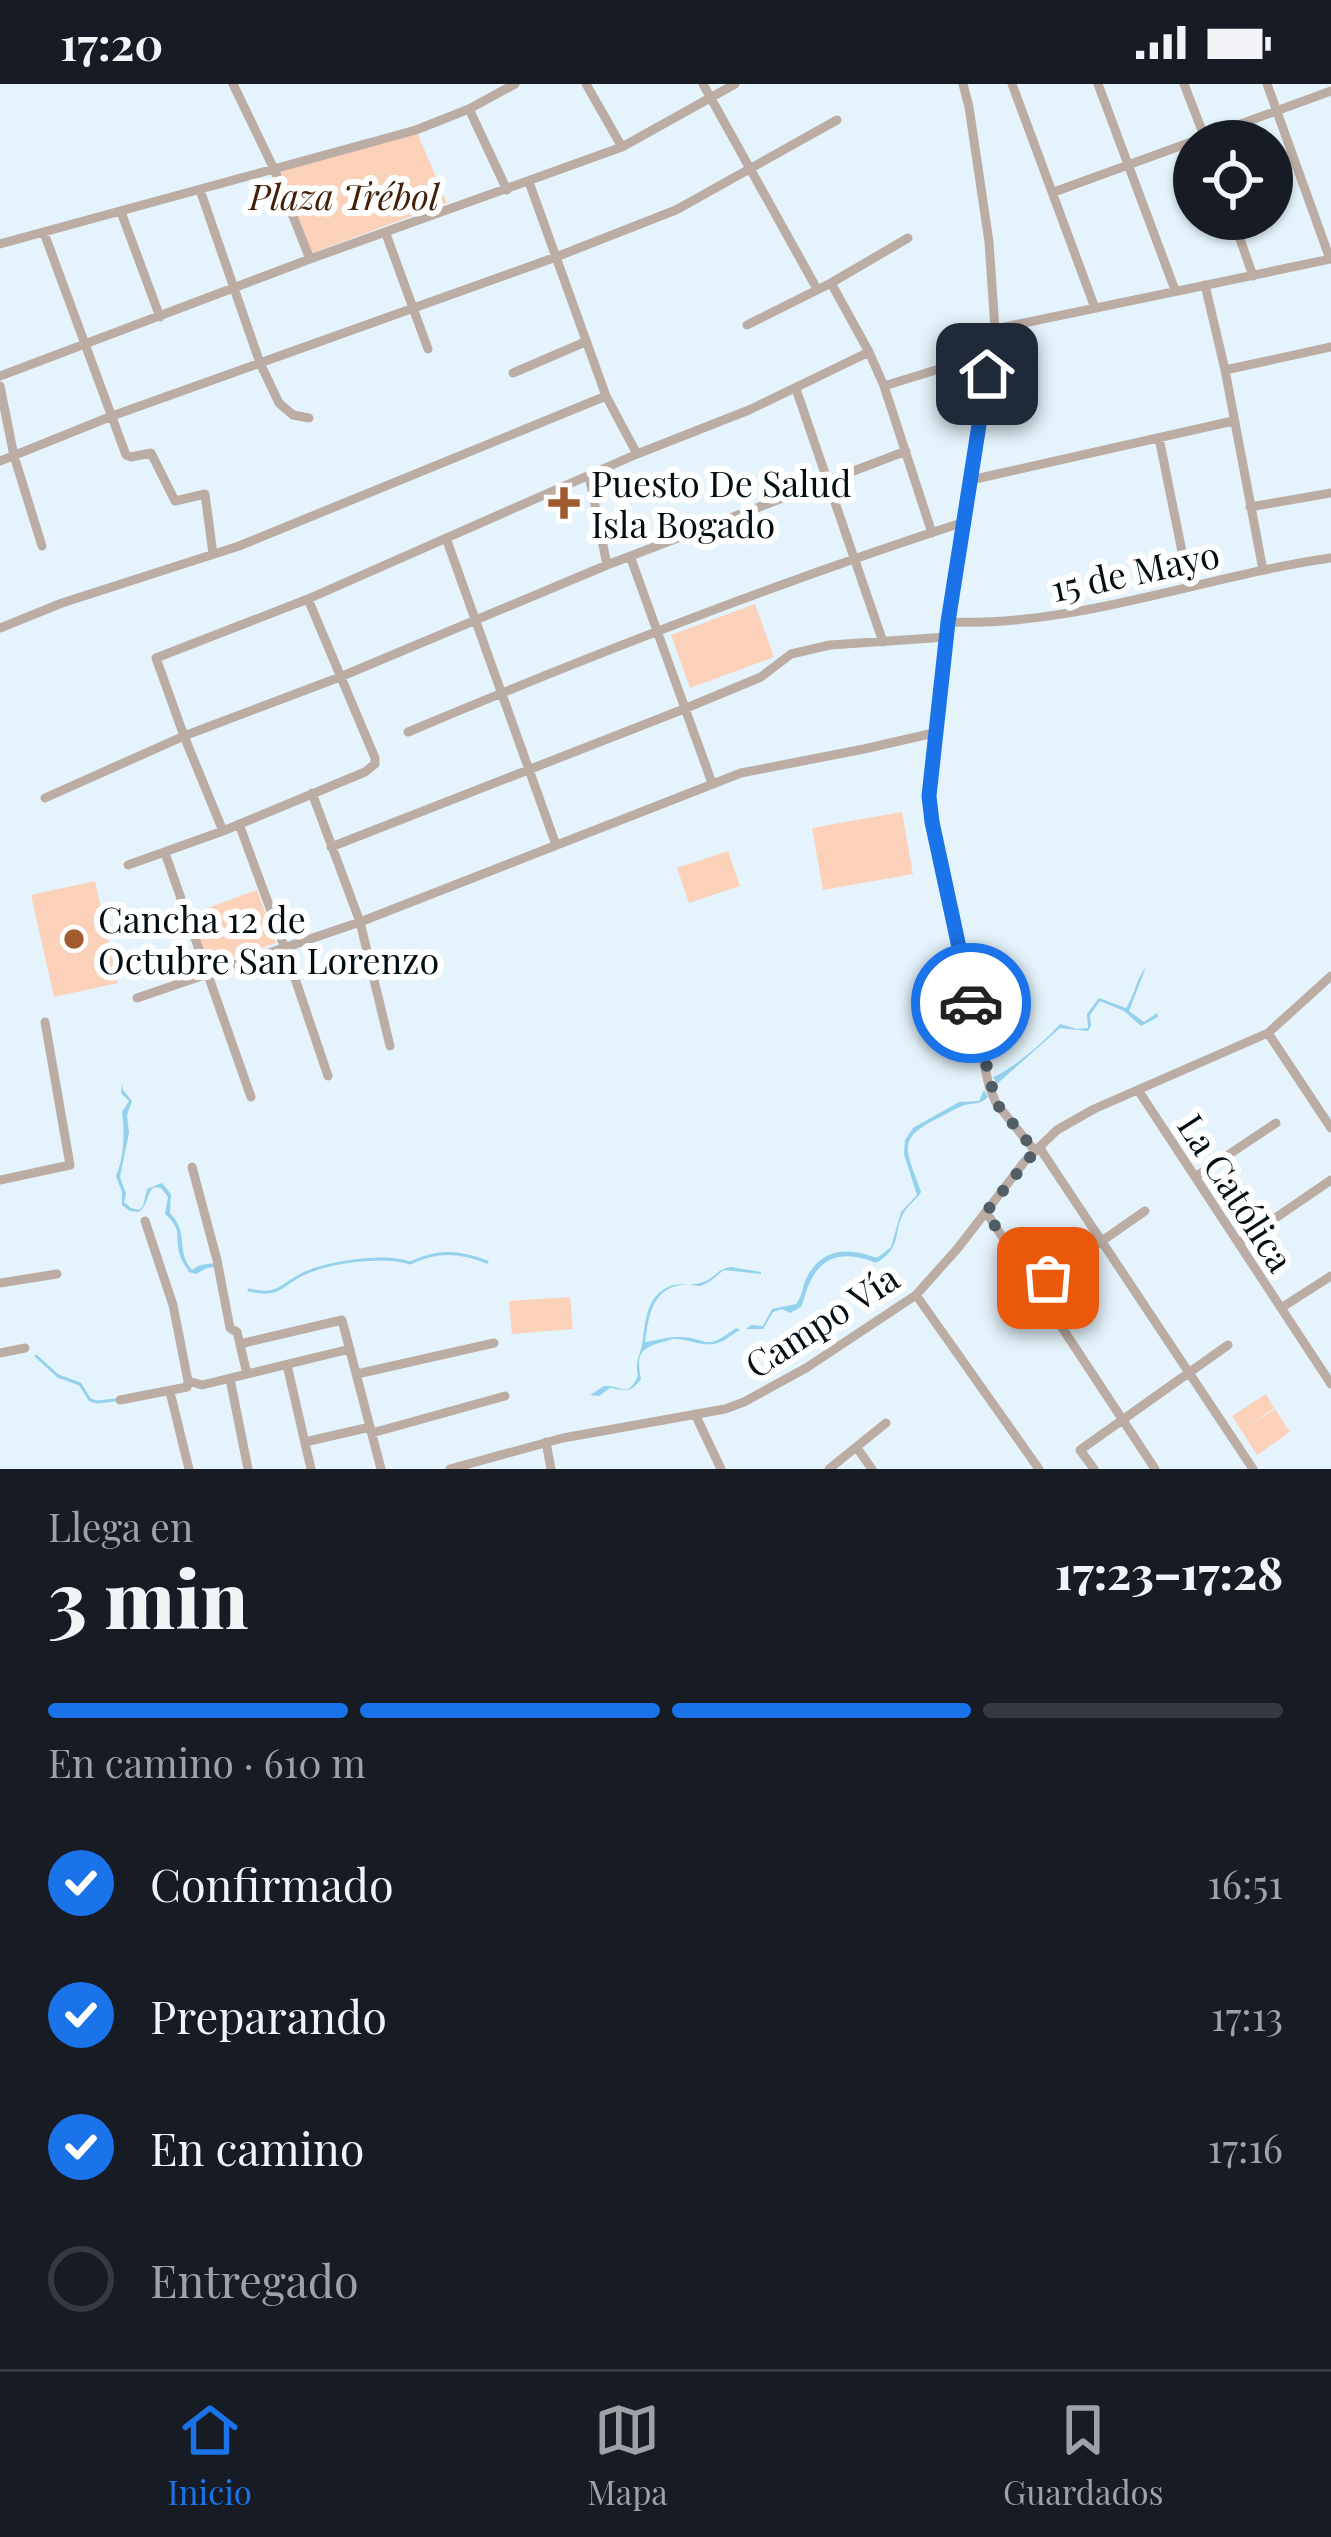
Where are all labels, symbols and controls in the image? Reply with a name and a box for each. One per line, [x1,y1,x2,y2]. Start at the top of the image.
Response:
text: 17:20 [60,12,163,72]
map controls [1173,120,1293,240]
button: locate [1173,120,1293,240]
park label: Plaza Trébol [247,171,441,219]
pin [936,323,1038,425]
icon: home [954,341,1020,407]
place label: Puesto De Salud Isla Bogado [591,458,852,547]
marker: Puesto De Salud Isla Bogado [548,487,580,519]
street label: 15 de Mayo [1046,529,1224,611]
place label: Cancha 12 de Octubre San Lorenzo [98,894,439,983]
marker: Cancha 12 de Octubre San Lorenzo [61,926,87,952]
courier [911,943,1031,1063]
icon: car [938,970,1004,1036]
street label: La Católica [1168,1104,1306,1280]
pin [997,1227,1099,1329]
icon: bag [1015,1245,1081,1311]
street label: Campo Vía [735,1252,907,1388]
text: Llega en [48,1500,193,1552]
text: 17:23–17:28 [1055,1541,1283,1601]
text: 3 min [48,1545,249,1649]
text: En camino · 610 m [48,1736,366,1788]
icon: check [48,1850,114,1916]
text: Confirmado [150,1853,394,1913]
text: 16:51 [1207,1857,1283,1909]
icon: check [48,1982,114,2048]
text: Preparando [150,1985,387,2045]
text: 17:13 [1211,1989,1283,2041]
icon: check [48,2114,114,2180]
text: En camino [150,2117,364,2177]
text: 17:16 [1208,2121,1283,2173]
text: Entregado [150,2249,359,2309]
tab: Inicio [168,2397,252,2513]
tab: Mapa [587,2397,668,2513]
tab: Guardados [1003,2397,1163,2513]

